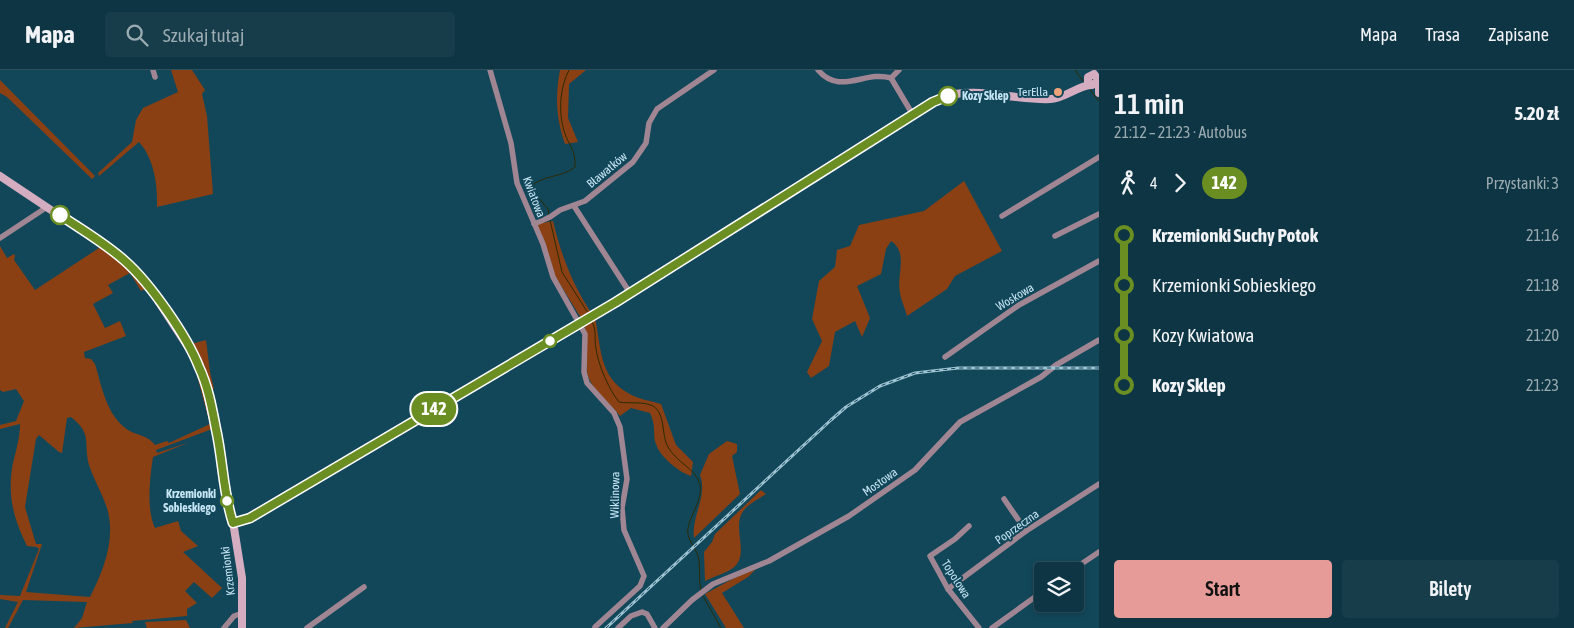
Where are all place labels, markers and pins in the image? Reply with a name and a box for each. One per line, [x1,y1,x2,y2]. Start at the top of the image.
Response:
place label: TerElla [1017,85,1048,99]
marker: Kozy Sklep [938,86,958,106]
marker: TerElla [1052,86,1064,98]
place label: Kozy Sklep [962,89,1009,103]
unlabelled marker [50,205,70,225]
unlabelled marker [543,334,557,348]
place label: Krzemionki Sobieskiego [163,487,216,515]
marker: Krzemionki Sobieskiego [220,494,234,508]

